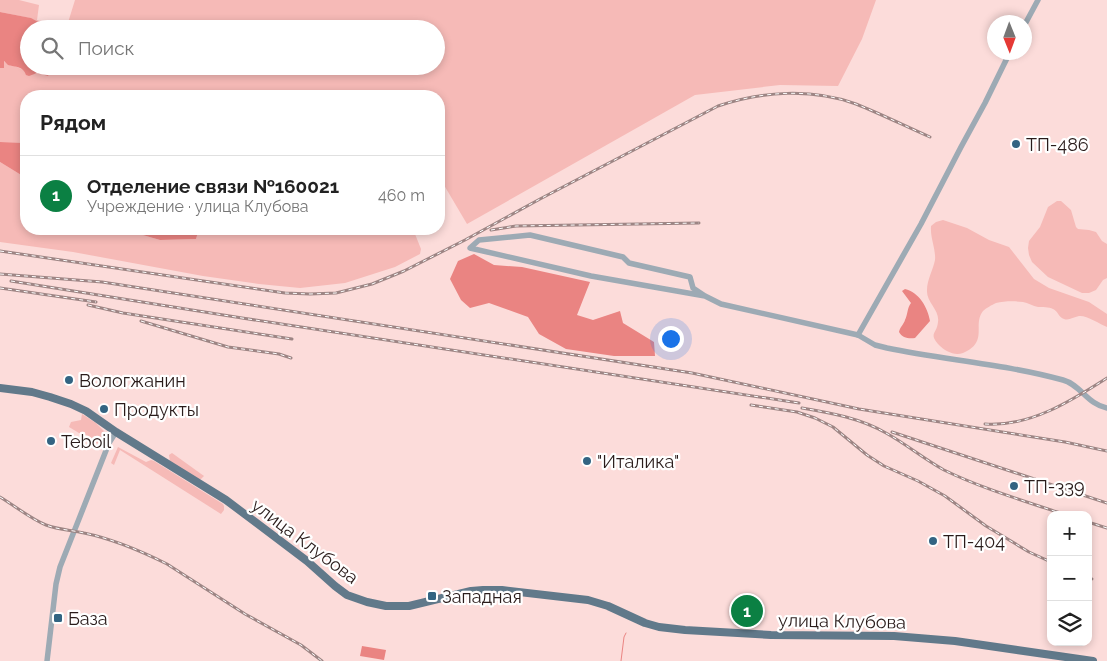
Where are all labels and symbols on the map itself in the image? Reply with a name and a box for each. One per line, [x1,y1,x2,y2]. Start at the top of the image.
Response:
north arrow [987,15,1032,60]
place label: ТП-486 [1026,134,1089,155]
marker: ТП-486 [1010,138,1022,150]
your location [658,326,684,352]
place label: Вологжанин [79,370,186,391]
marker: Вологжанин [63,374,75,386]
place label: Продукты [114,399,199,420]
marker: Продукты [98,403,110,415]
place label: Teboil [61,431,111,452]
marker: Teboil [45,435,57,447]
place label: "Италика" [597,451,679,472]
marker: "Италика" [581,455,593,467]
place label: ТП-339 [1024,476,1085,497]
marker: ТП-339 [1008,480,1020,492]
street label: улица Клубова [248,494,362,588]
place label: ТП-404 [943,531,1005,552]
marker: ТП-404 [927,535,939,547]
place label: Западная [442,586,522,607]
marker: Западная [426,590,438,602]
pin: 1 [731,592,763,630]
place label: База [68,608,108,629]
street label: улица Клубова [778,609,906,633]
marker: База [52,612,64,624]

